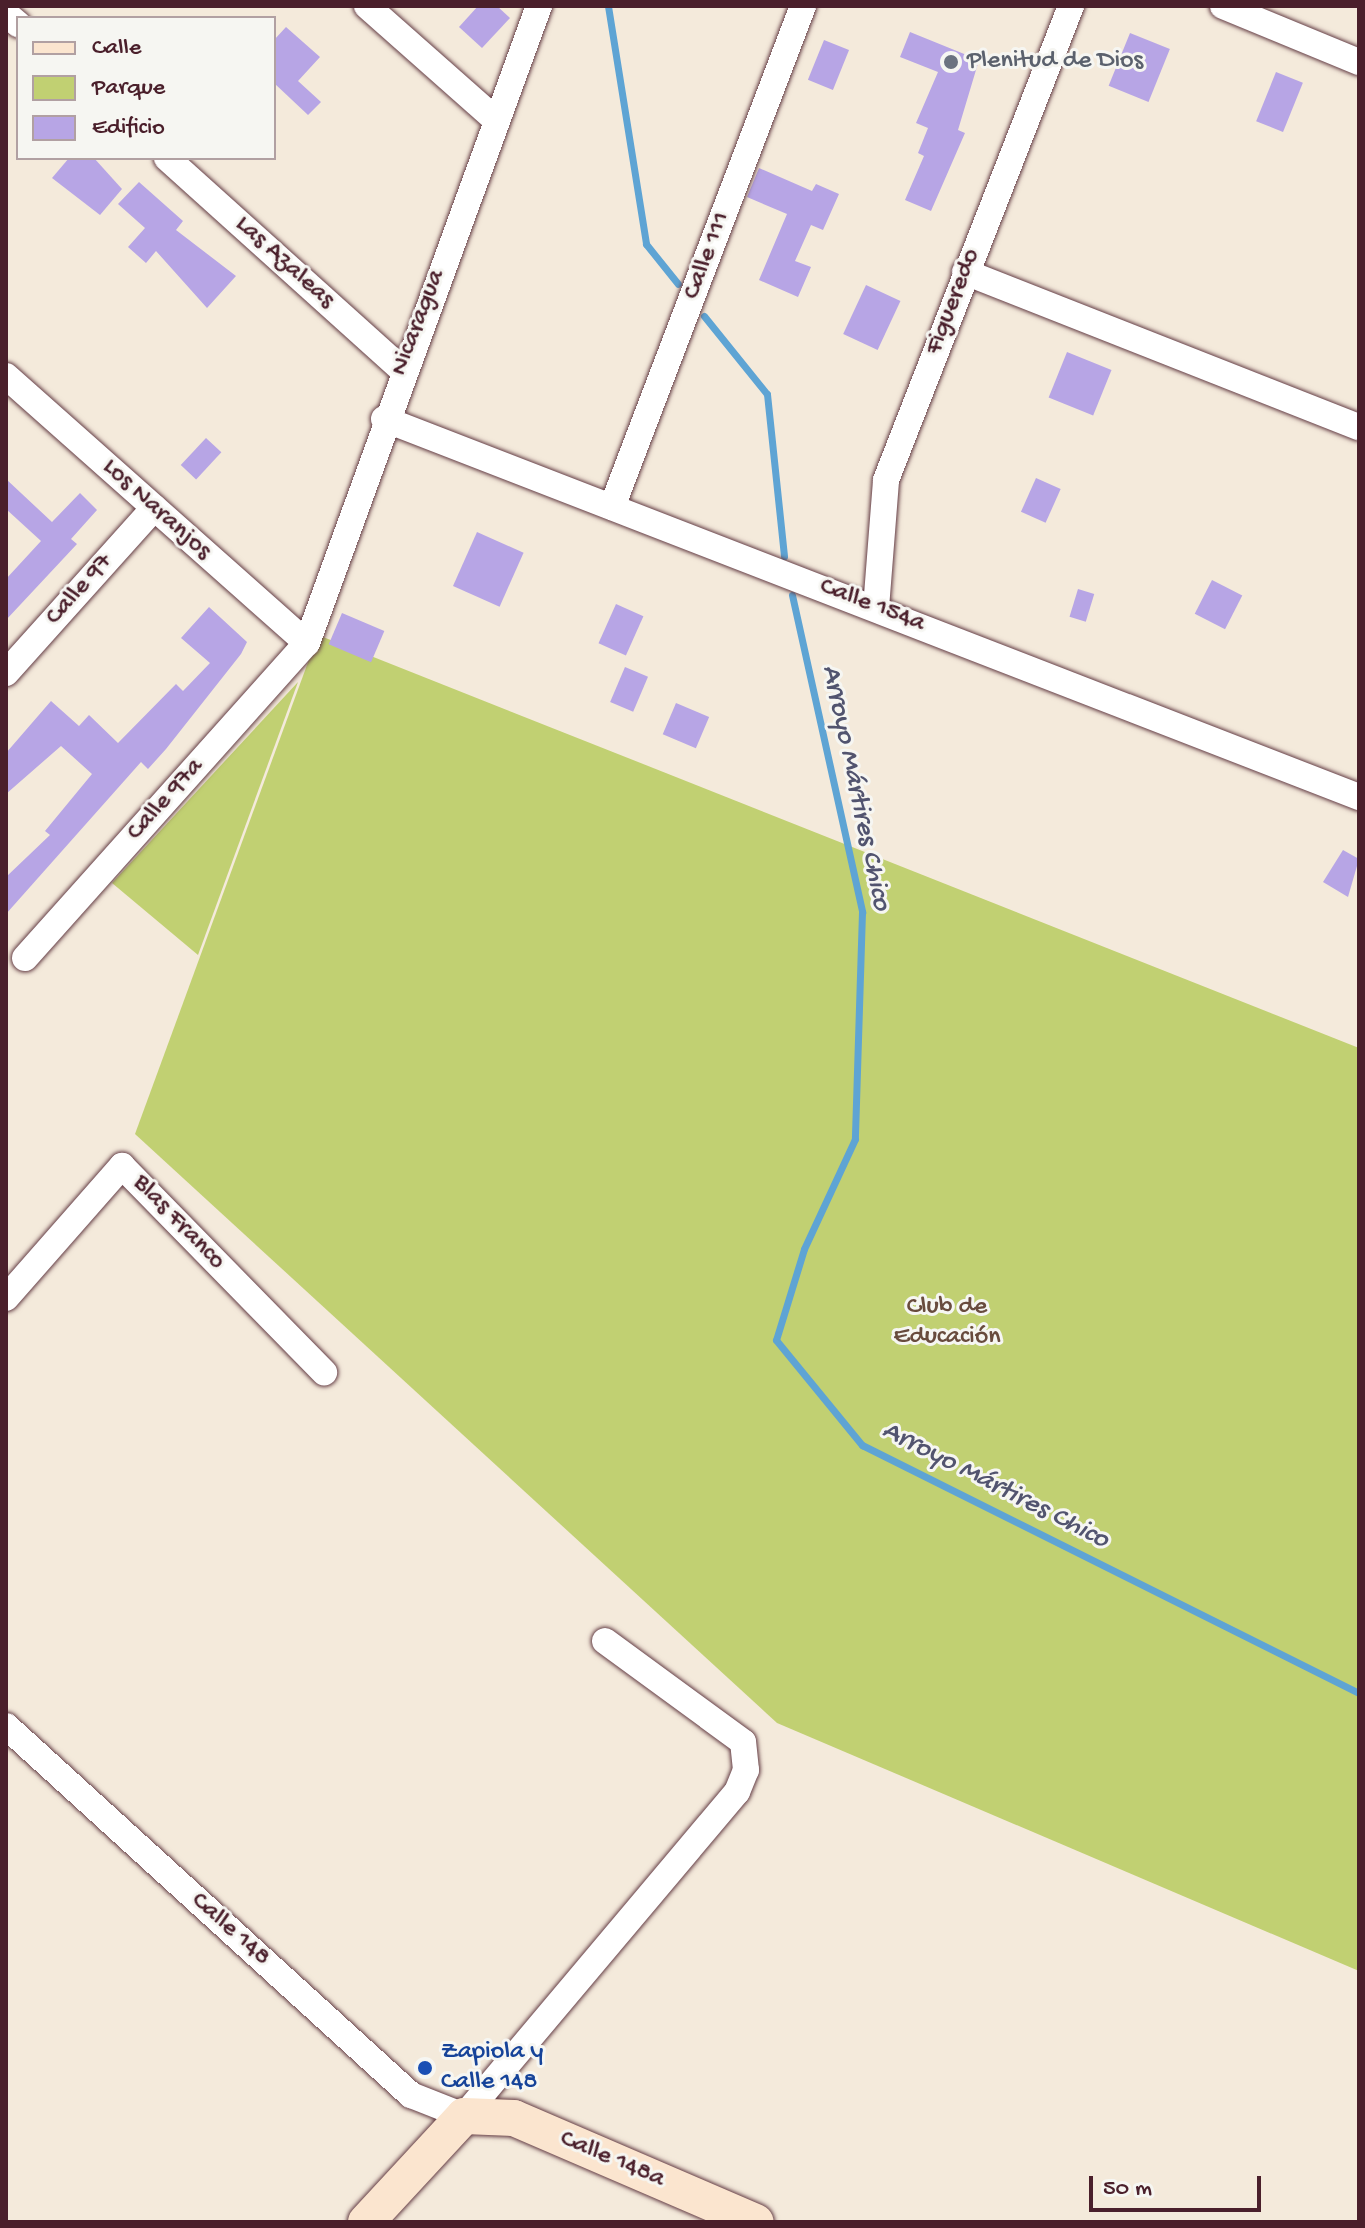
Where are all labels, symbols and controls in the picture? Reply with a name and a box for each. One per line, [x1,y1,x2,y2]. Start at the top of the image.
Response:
legend [16,16,276,160]
text: Calle [92,34,141,63]
place label: Plenitud de Dios [967,46,1143,78]
marker: Plenitud de Dios [942,53,960,71]
text: Parque [92,74,165,103]
text: Edificio [92,114,165,143]
street label: Calle 111 [677,208,739,304]
street label: Las Azaleas [227,210,341,316]
street label: Figueredo [920,245,988,359]
street label: Nicaragua [385,266,453,380]
street label: Los Naranjos [95,453,217,567]
street label: Calle 97 [40,548,120,632]
street label: Calle 154a [815,572,929,640]
water label: Arroyo Mártires Chico [813,662,897,914]
street label: Calle 97a [121,752,211,848]
street label: Blas Franco [125,1169,231,1277]
park label: Club de Educación [893,1292,1001,1354]
water label: Arroyo Mártires Chico [876,1414,1114,1558]
street label: Calle 148 [184,1886,276,1974]
place label: Zapiola y Calle 148 [441,2037,543,2098]
marker: Zapiola y Calle 148 [416,2059,434,2077]
street label: Calle 148a [555,2124,669,2196]
scale bar [1093,2160,1265,2210]
text: 50 m [1103,2175,1152,2204]

